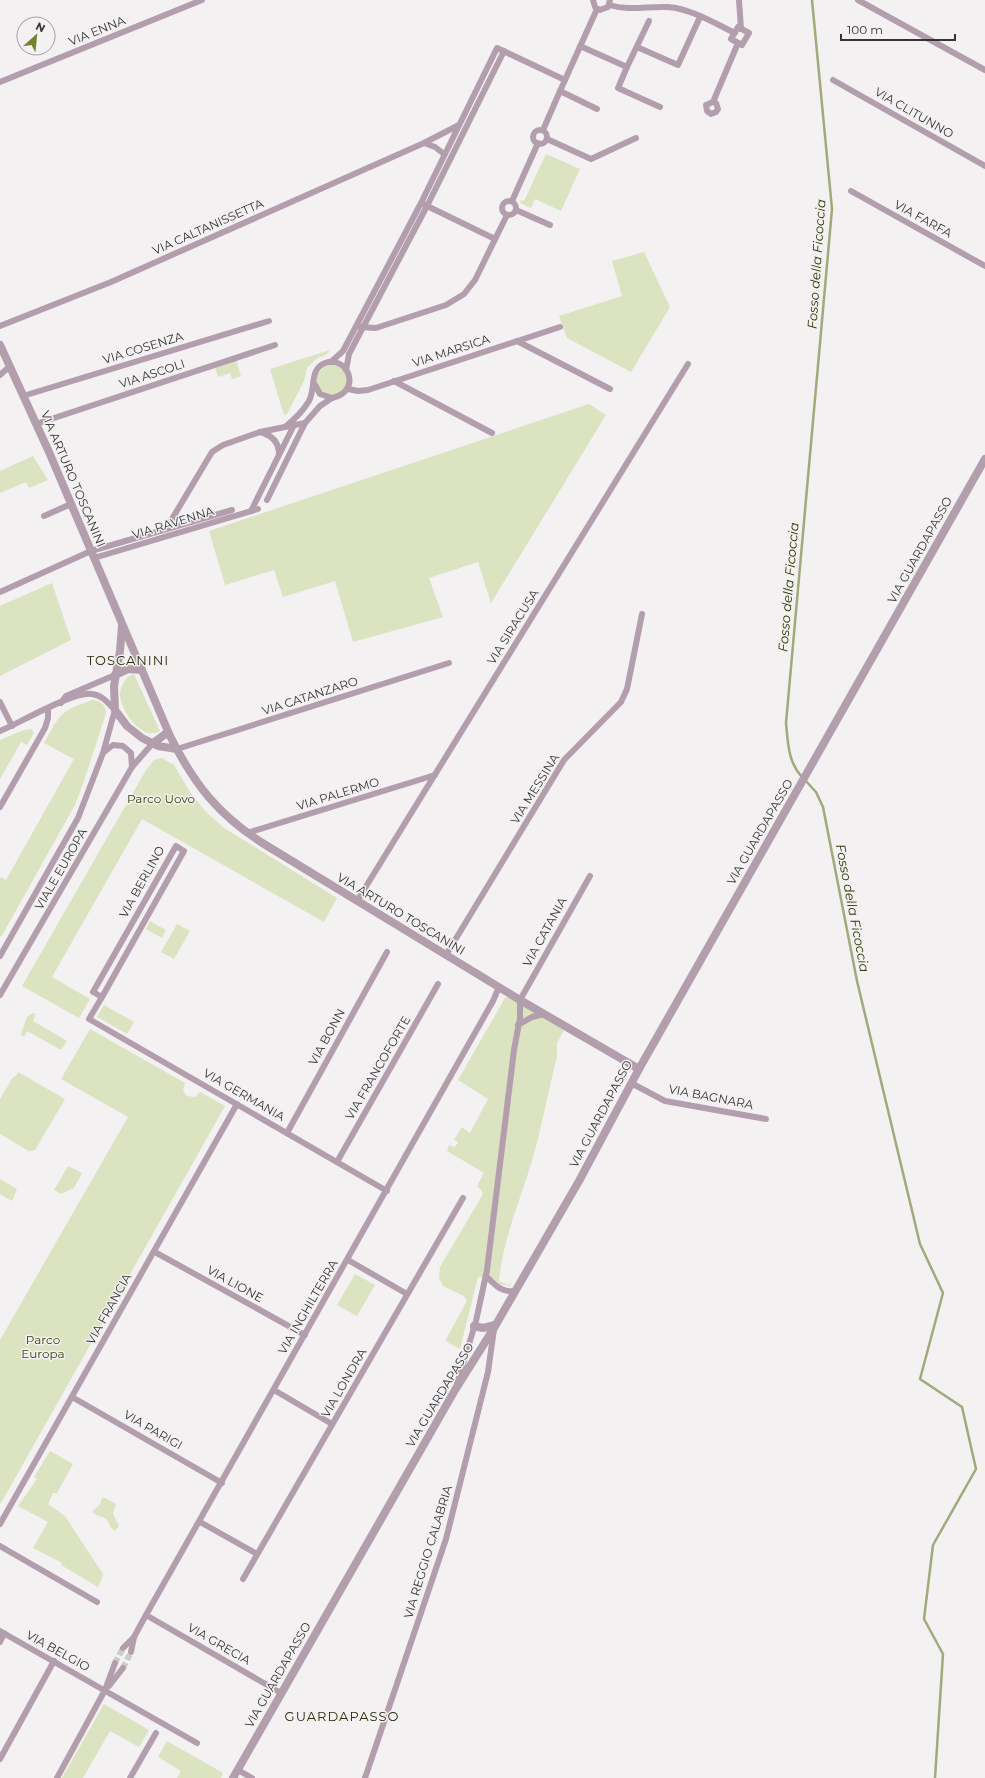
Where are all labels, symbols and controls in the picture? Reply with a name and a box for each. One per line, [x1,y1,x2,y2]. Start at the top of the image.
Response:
street label: VIA ENNA [66,12,128,49]
north arrow [16,16,56,56]
scale bar [841,16,955,42]
text: N [33,19,48,35]
text: 100 m [847,22,883,37]
street label: VIA CLITUNNO [872,84,956,141]
street label: VIA CALTANISSETTA [150,195,266,258]
street label: VIA FARFA [892,197,955,241]
water label: Fosso della Ficoccia [803,198,829,329]
street label: VIA COSENZA [101,328,185,367]
street label: VIA MARSICA [410,331,492,370]
street label: VIA ASCOLI [117,356,187,391]
street label: VIA ARTURO TOSCANINI [38,408,109,549]
street label: VIA GUARDAPASSO [884,494,955,606]
street label: VIA RAVENNA [130,503,216,542]
water label: Fosso della Ficoccia [774,521,802,652]
street label: VIA SIRACUSA [483,586,542,667]
district label: TOSCANINI [87,652,169,668]
street label: VIA CATANZARO [260,673,360,718]
street label: VIA MESSINA [507,751,562,827]
street label: VIA PALERMO [295,774,381,813]
street label: VIA GUARDAPASSO [723,776,796,887]
park label: Parco Uovo [127,791,195,806]
street label: VIALE EUROPA [31,825,90,912]
street label: VIA BERLINO [116,843,167,920]
water label: Fosso della Ficoccia [833,843,873,974]
street label: VIA ARTURO TOSCANINI [335,869,468,958]
street label: VIA CATANIA [519,894,570,969]
street label: VIA BONN [305,1006,348,1068]
street label: VIA FRANCOFORTE [342,1013,413,1122]
street label: VIA GUARDAPASSO [566,1058,635,1170]
street label: VIA GERMANIA [201,1065,288,1124]
street label: VIA BAGNARA [667,1081,755,1112]
street label: VIA INGHILTERRA [274,1256,341,1357]
street label: VIA LIONE [204,1262,266,1305]
street label: VIA FRANCIA [83,1270,134,1347]
park label: Parco Europa [21,1332,65,1361]
street label: VIA GUARDAPASSO [402,1340,477,1450]
street label: VIA LONDRA [318,1345,370,1420]
street label: VIA PARIGI [121,1407,185,1452]
street label: VIA REGGIO CALABRIA [400,1483,455,1620]
street label: VIA GUARDAPASSO [241,1619,314,1730]
street label: VIA GRECIA [185,1620,254,1668]
street label: VIA BELGIO [24,1627,93,1674]
district label: GUARDAPASSO [285,1708,399,1724]

